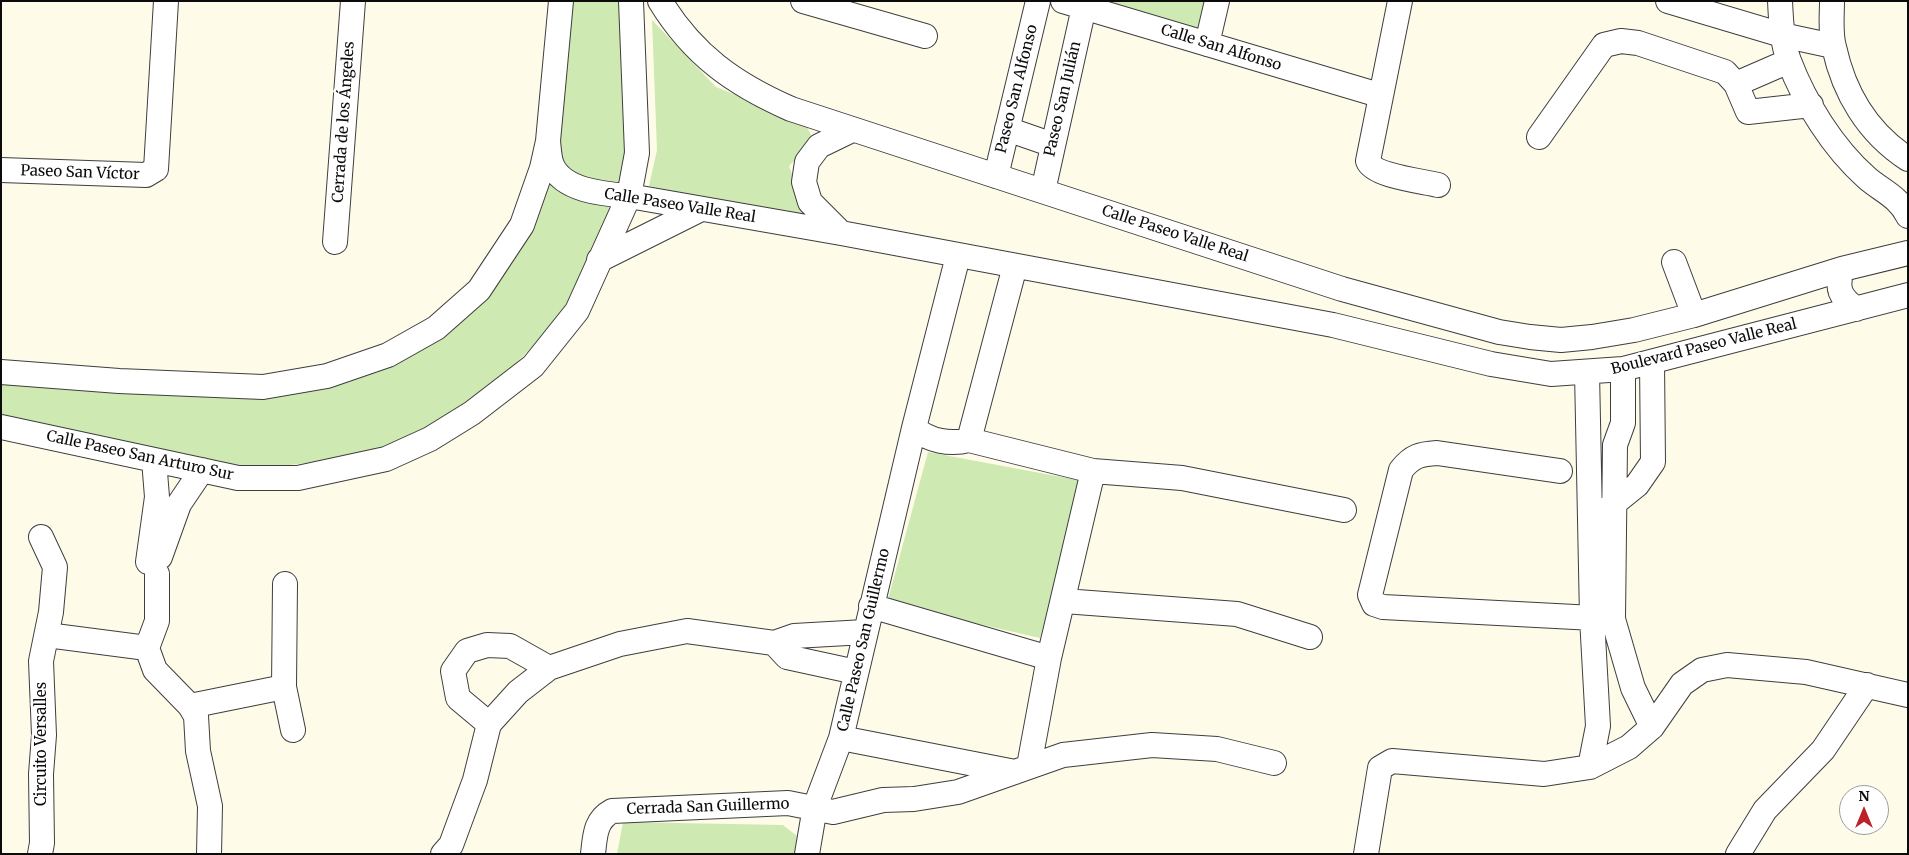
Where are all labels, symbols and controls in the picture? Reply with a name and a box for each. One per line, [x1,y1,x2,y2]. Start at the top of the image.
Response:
street label: Calle San Alfonso [1159,21,1283,75]
street label: Paseo San Alfonso [992,23,1042,155]
street label: Paseo San Julián [1041,40,1085,158]
street label: Cerrada de los Ángeles [329,41,359,203]
street label: Paseo San Víctor [20,162,140,184]
street label: Calle Paseo Valle Real [603,185,757,227]
street label: Calle Paseo Valle Real [1099,202,1251,266]
street label: Boulevard Paseo Valle Real [1609,315,1799,379]
street label: Calle Paseo San Arturo Sur [45,427,235,485]
street label: Calle Paseo San Guillermo [834,547,894,733]
street label: Circuito Versalles [33,682,51,806]
north arrow [1839,785,1889,835]
text: N [1858,787,1870,805]
street label: Cerrada San Guillermo [626,795,790,819]

